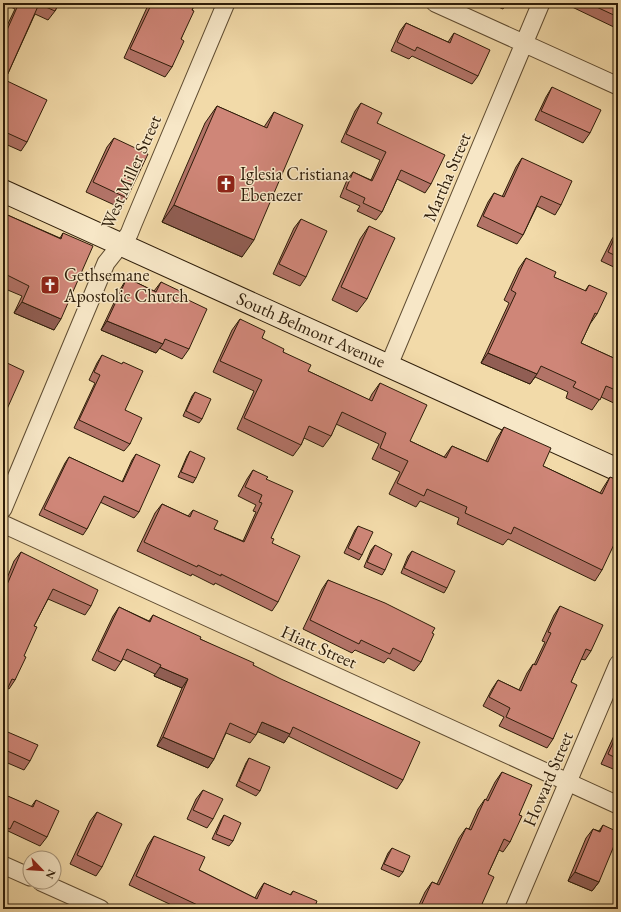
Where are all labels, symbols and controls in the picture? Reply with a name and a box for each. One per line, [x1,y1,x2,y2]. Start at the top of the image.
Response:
street label: West Miller Street [95,111,166,232]
street label: Martha Street [418,129,476,225]
place label: Iglesia Cristiana Ebenezer [240,162,350,206]
church icon: Iglesia Cristiana Ebenezer [215,173,237,195]
place label: Gethsemane Apostolic Church [63,263,189,307]
church icon: Gethsemane Apostolic Church [39,274,61,296]
street label: South Belmont Avenue [233,286,389,373]
street label: Hiatt Street [278,620,361,674]
street label: Howard Street [517,728,578,830]
north arrow [22,850,62,890]
text: N [43,867,59,881]

